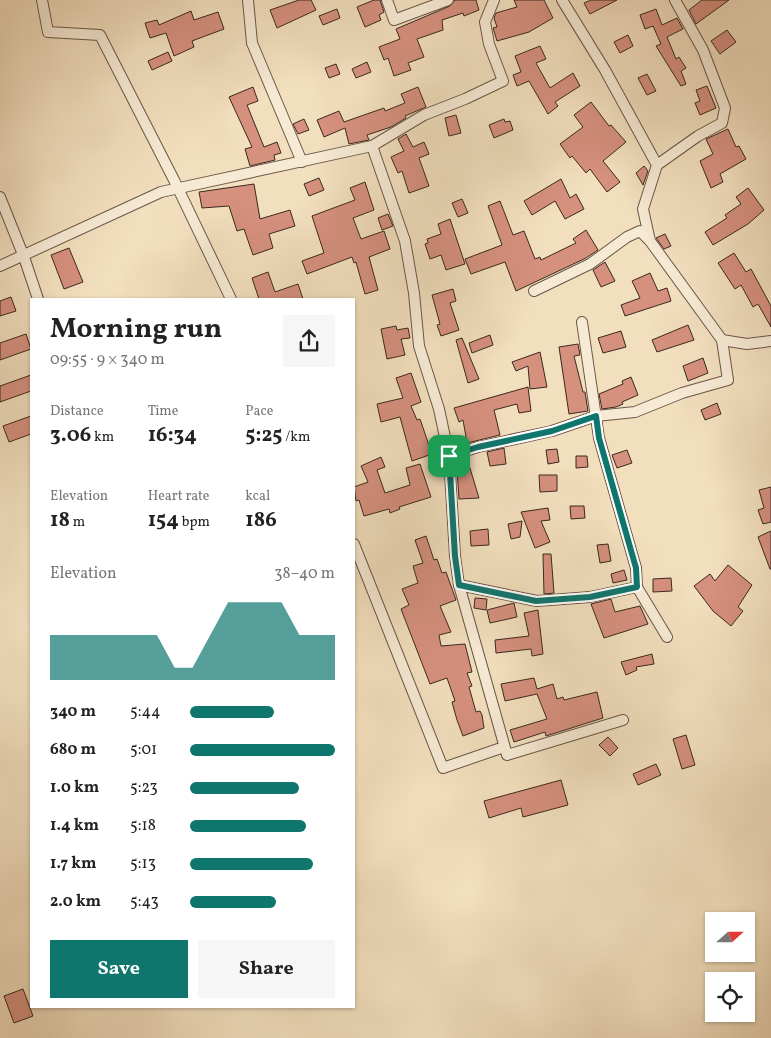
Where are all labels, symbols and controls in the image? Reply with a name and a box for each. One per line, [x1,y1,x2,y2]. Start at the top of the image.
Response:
text: Morning run [50,310,222,349]
button: share [283,315,335,367]
text: 09:55 · 9 × 340 m [50,349,165,371]
text: Distance [50,402,104,421]
text: Time [148,402,178,421]
text: Pace [245,402,273,421]
text: 3.06 [50,421,91,450]
text: 16:34 [148,421,197,450]
text: 5:25 [245,421,282,450]
text: km [91,428,114,447]
text: /km [282,428,310,447]
pin [428,435,470,477]
icon: arrive [435,442,463,470]
text: Elevation [50,487,108,506]
text: Heart rate [148,487,209,506]
text: kcal [245,487,270,506]
text: 18 [50,506,70,535]
text: 154 [148,506,179,535]
text: 186 [245,506,277,535]
text: m [70,513,85,532]
text: bpm [179,513,210,532]
text: Elevation [50,563,117,585]
text: 38–40 m [274,563,335,585]
text: 340 m [50,701,96,723]
text: 5:44 [130,701,161,723]
text: 680 m [50,739,96,761]
text: 5:01 [130,739,157,761]
text: 1.0 km [50,777,99,799]
text: 5:23 [130,777,158,799]
text: 1.4 km [50,815,99,837]
text: 5:18 [130,815,156,837]
text: 1.7 km [50,853,97,875]
text: 5:13 [130,853,156,875]
text: 2.0 km [50,891,101,913]
text: 5:43 [130,891,159,913]
north arrow [705,912,755,962]
map controls [705,912,755,1022]
button: Save [50,940,188,998]
button: Share [198,940,335,998]
button: locate [705,972,755,1022]

